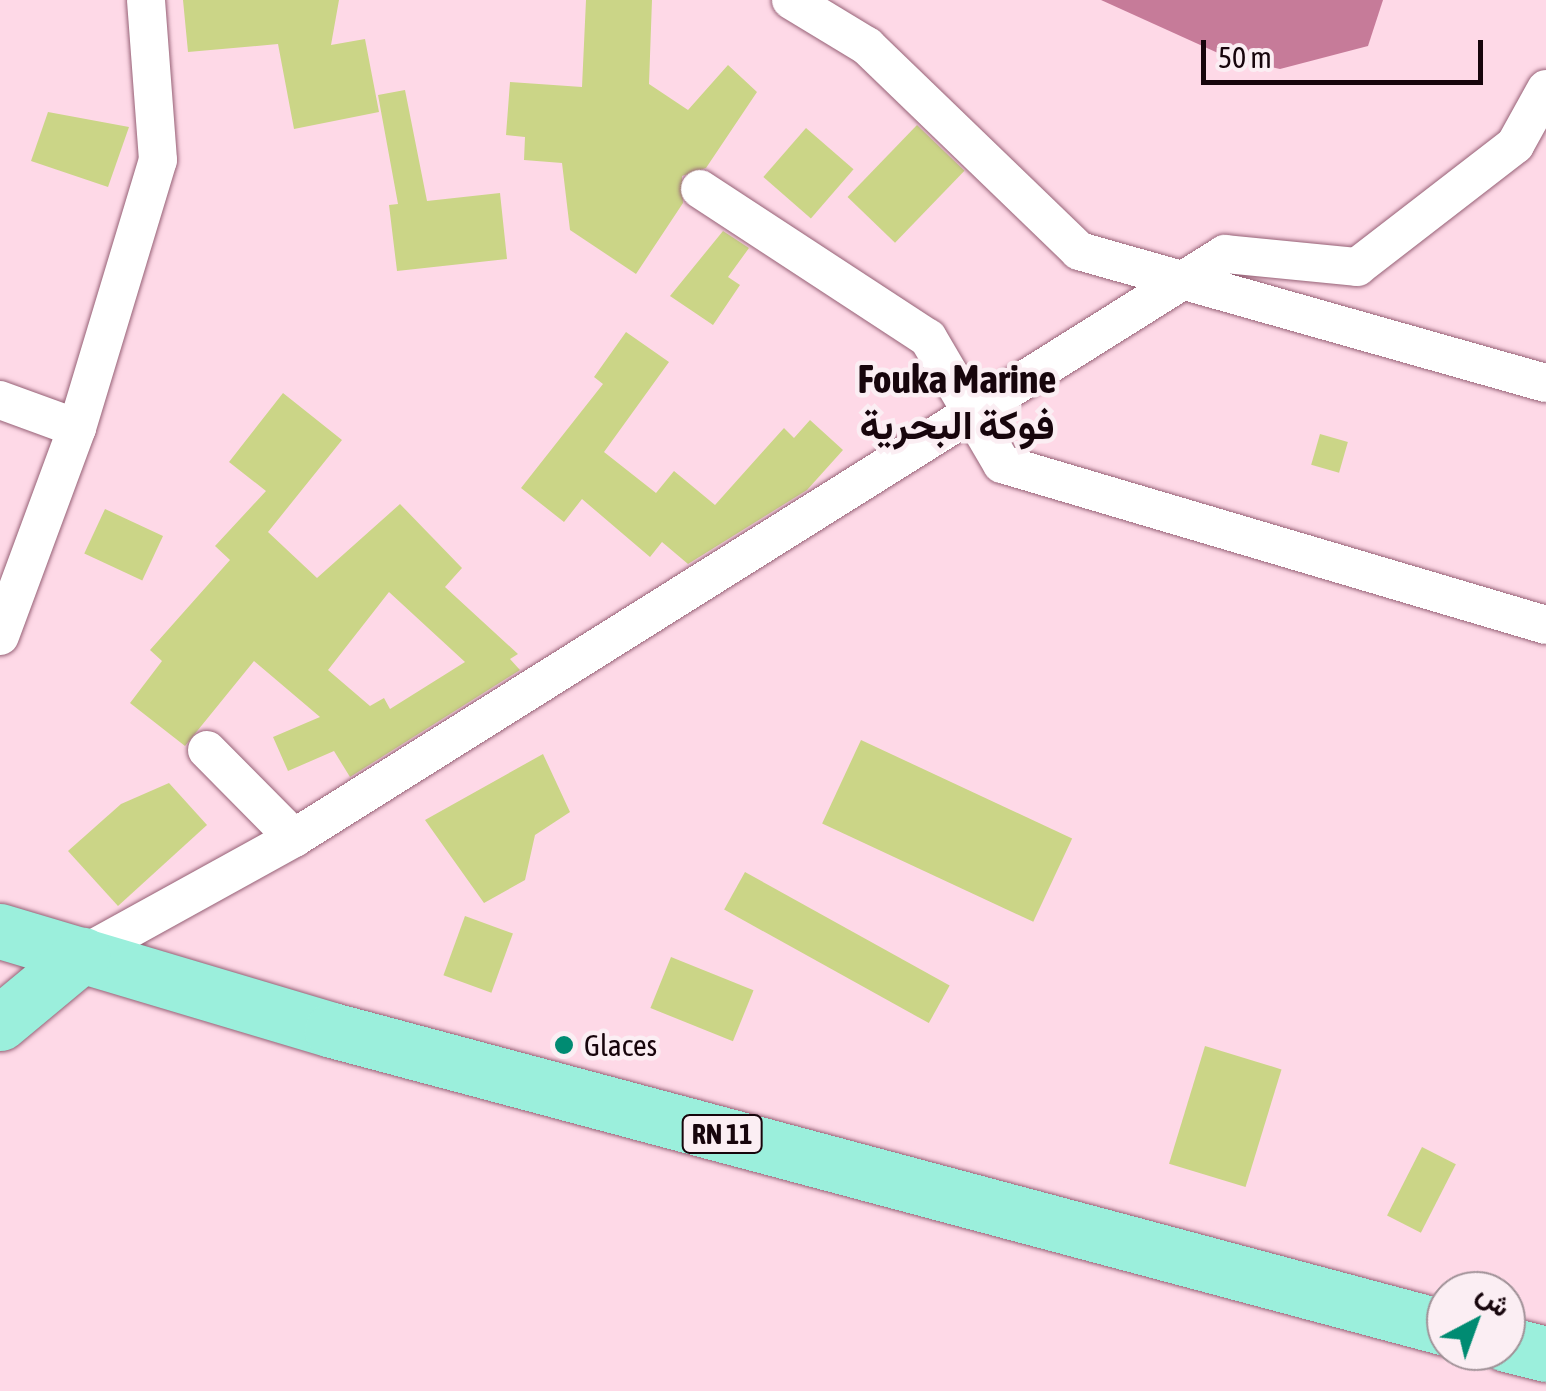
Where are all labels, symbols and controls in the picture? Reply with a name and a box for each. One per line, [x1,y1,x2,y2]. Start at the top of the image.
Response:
scale bar [1206,20,1488,82]
text: 50 m [1218,40,1272,74]
district label: Fouka Marine فوكة البحرية [857,355,1057,449]
place label: Glaces [584,1027,657,1063]
marker: Glaces [553,1034,575,1056]
road number: RN 11 [680,1111,764,1157]
north arrow [1426,1271,1526,1371]
text: ش [1471,1277,1518,1323]

